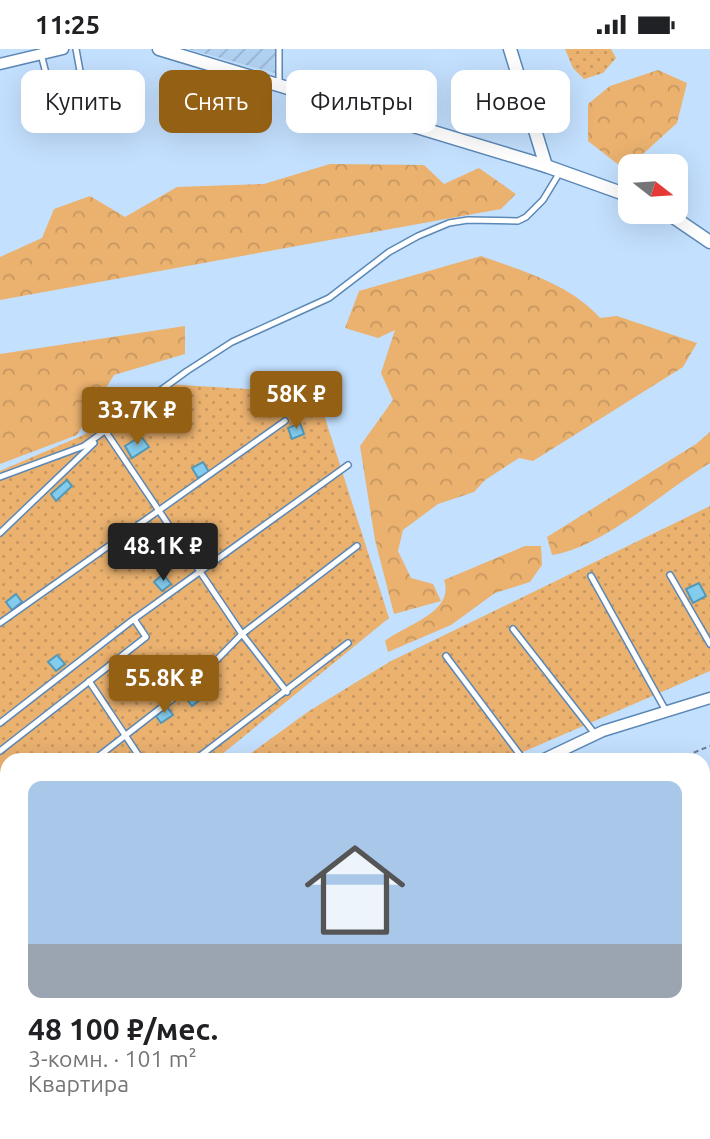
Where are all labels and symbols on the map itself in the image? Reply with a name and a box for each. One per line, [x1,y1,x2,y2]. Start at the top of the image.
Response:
north arrow [618,154,688,224]
pin: 58K ₽ [247,371,345,431]
pin: 33.7K ₽ [72,387,202,447]
pin: 48.1K ₽ [98,524,228,583]
pin: 55.8K ₽ [99,655,229,715]

